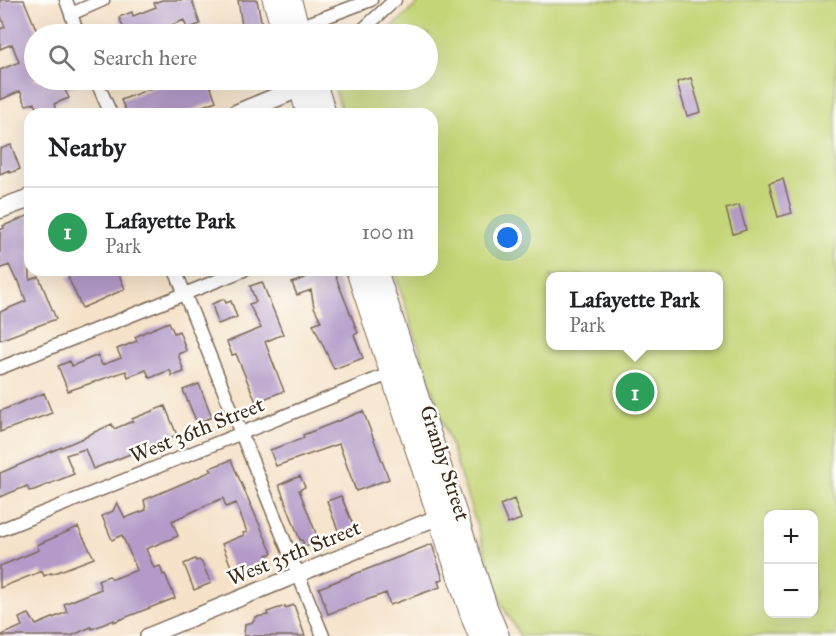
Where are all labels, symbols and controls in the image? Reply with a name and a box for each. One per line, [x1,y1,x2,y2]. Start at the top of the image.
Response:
search box [24,24,438,90]
icon: search [45,41,78,74]
text: Search here [93,44,197,71]
text: Nearby [48,131,126,163]
text: Lafayette Park [105,207,235,234]
text: 1 [64,220,71,244]
text: 100 m [362,220,414,244]
your location [493,223,522,252]
text: Park [105,234,141,258]
popup [546,272,723,350]
text: Lafayette Park [569,286,700,313]
text: Park [569,313,605,337]
pin: 1 [616,370,654,414]
street label: West 36th Street [126,391,268,469]
street label: Granby Street [414,402,476,525]
map controls [764,510,818,618]
button: + [764,510,818,564]
street label: West 35th Street [224,514,365,592]
button: − [764,564,818,618]

